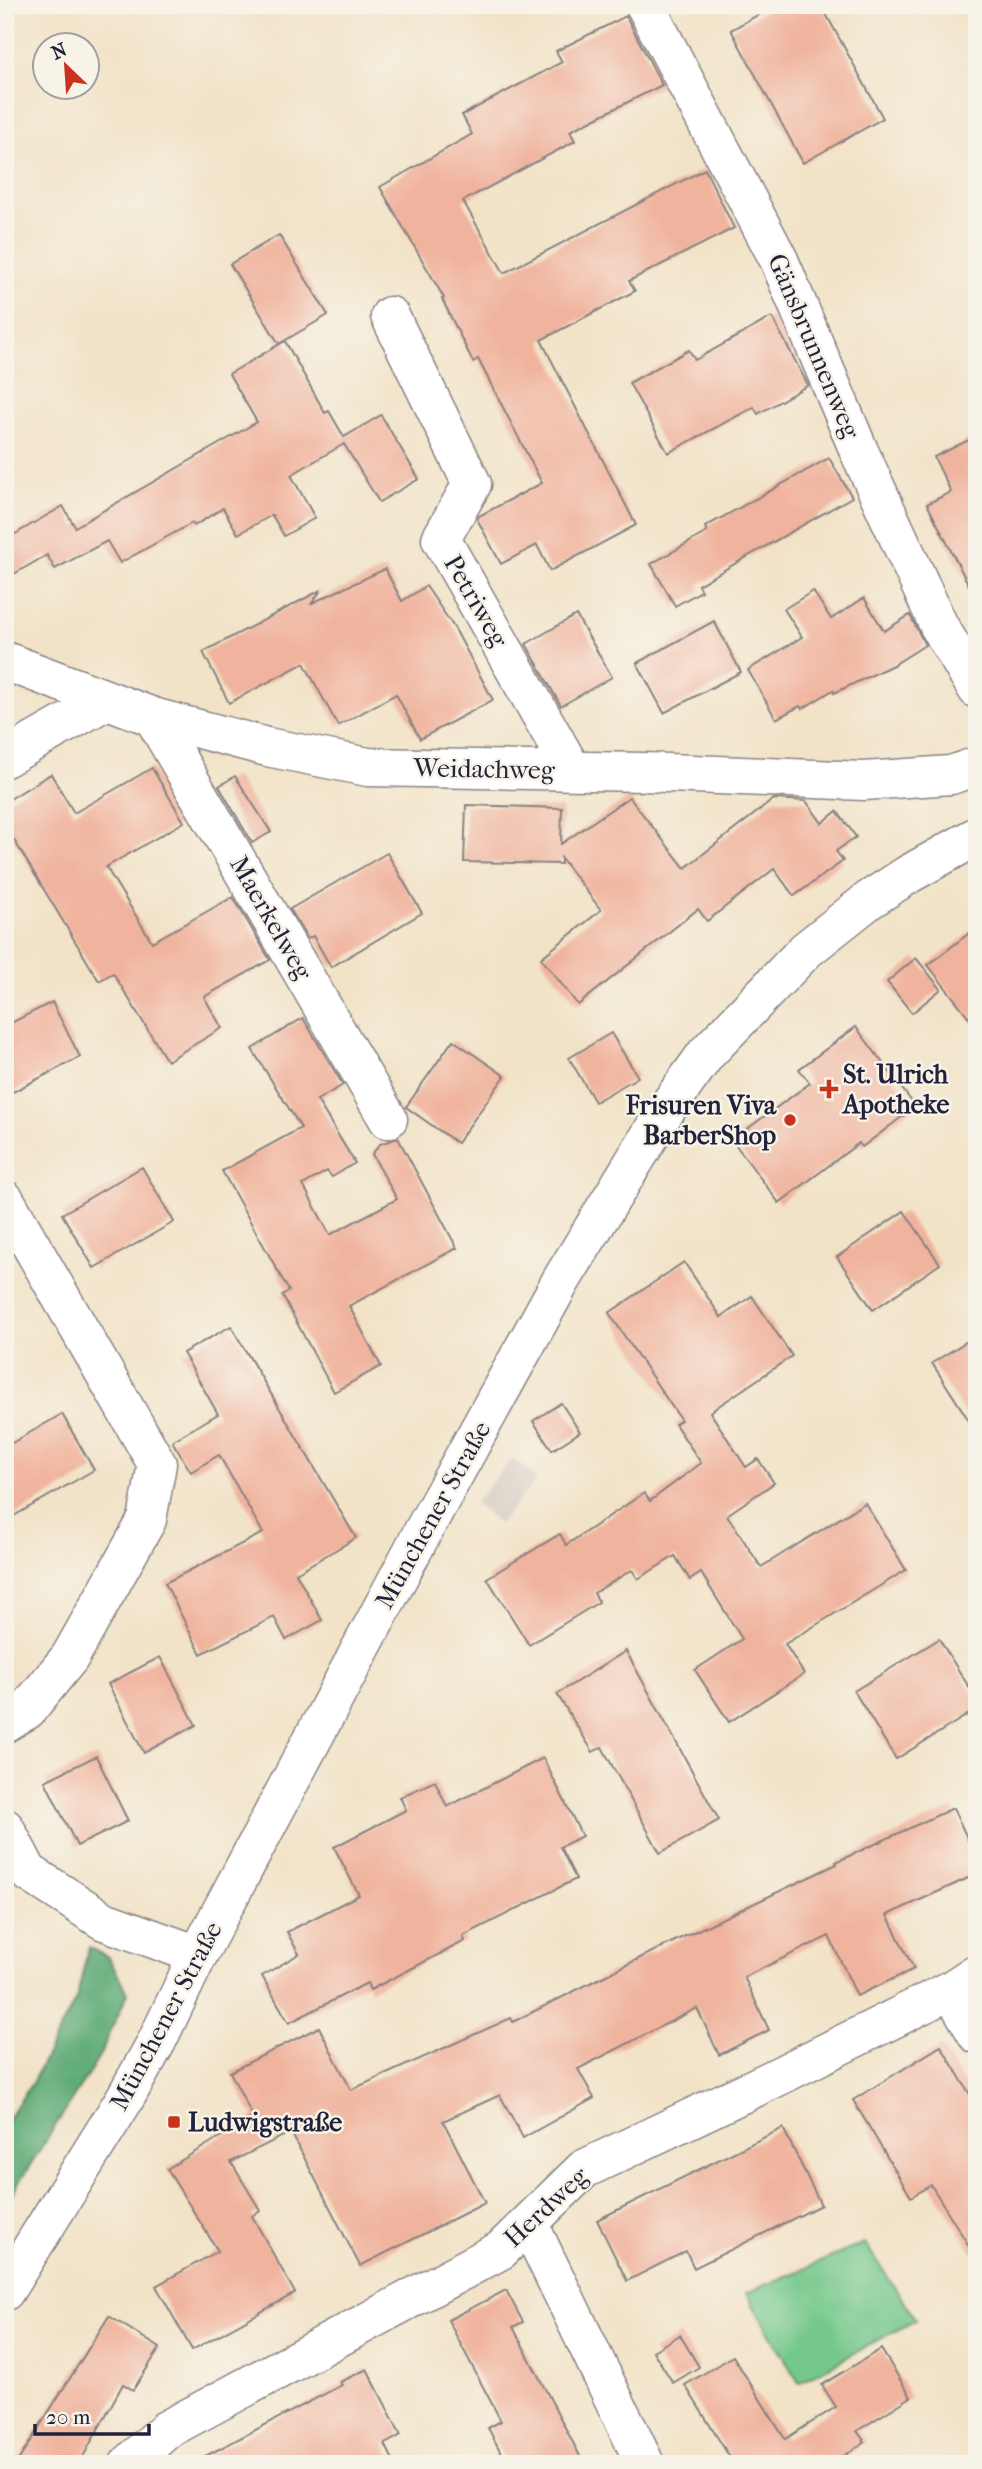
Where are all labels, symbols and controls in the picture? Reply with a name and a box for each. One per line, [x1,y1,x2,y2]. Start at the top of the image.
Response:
north arrow [32,32,102,102]
text: N [48,38,71,65]
street label: Gänsbrunnenweg [761,249,867,444]
street label: Petriweg [437,549,515,654]
street label: Weidachweg [412,752,556,786]
street label: Maerkelweg [223,851,319,986]
place label: St. Ulrich Apotheke [841,1059,950,1120]
marker: St. Ulrich Apotheke [821,1081,837,1097]
place label: Frisuren Viva BarberShop [625,1090,777,1151]
marker: Frisuren Viva BarberShop [782,1112,798,1128]
street label: Münchener Straße [369,1416,497,1614]
street label: Münchener Straße [103,1916,229,2116]
place label: Ludwigstraße [188,2107,342,2138]
marker: Ludwigstraße [166,2114,182,2130]
street label: Herdweg [498,2160,595,2254]
scale bar [35,2392,149,2436]
text: 20 m [46,2405,91,2429]

